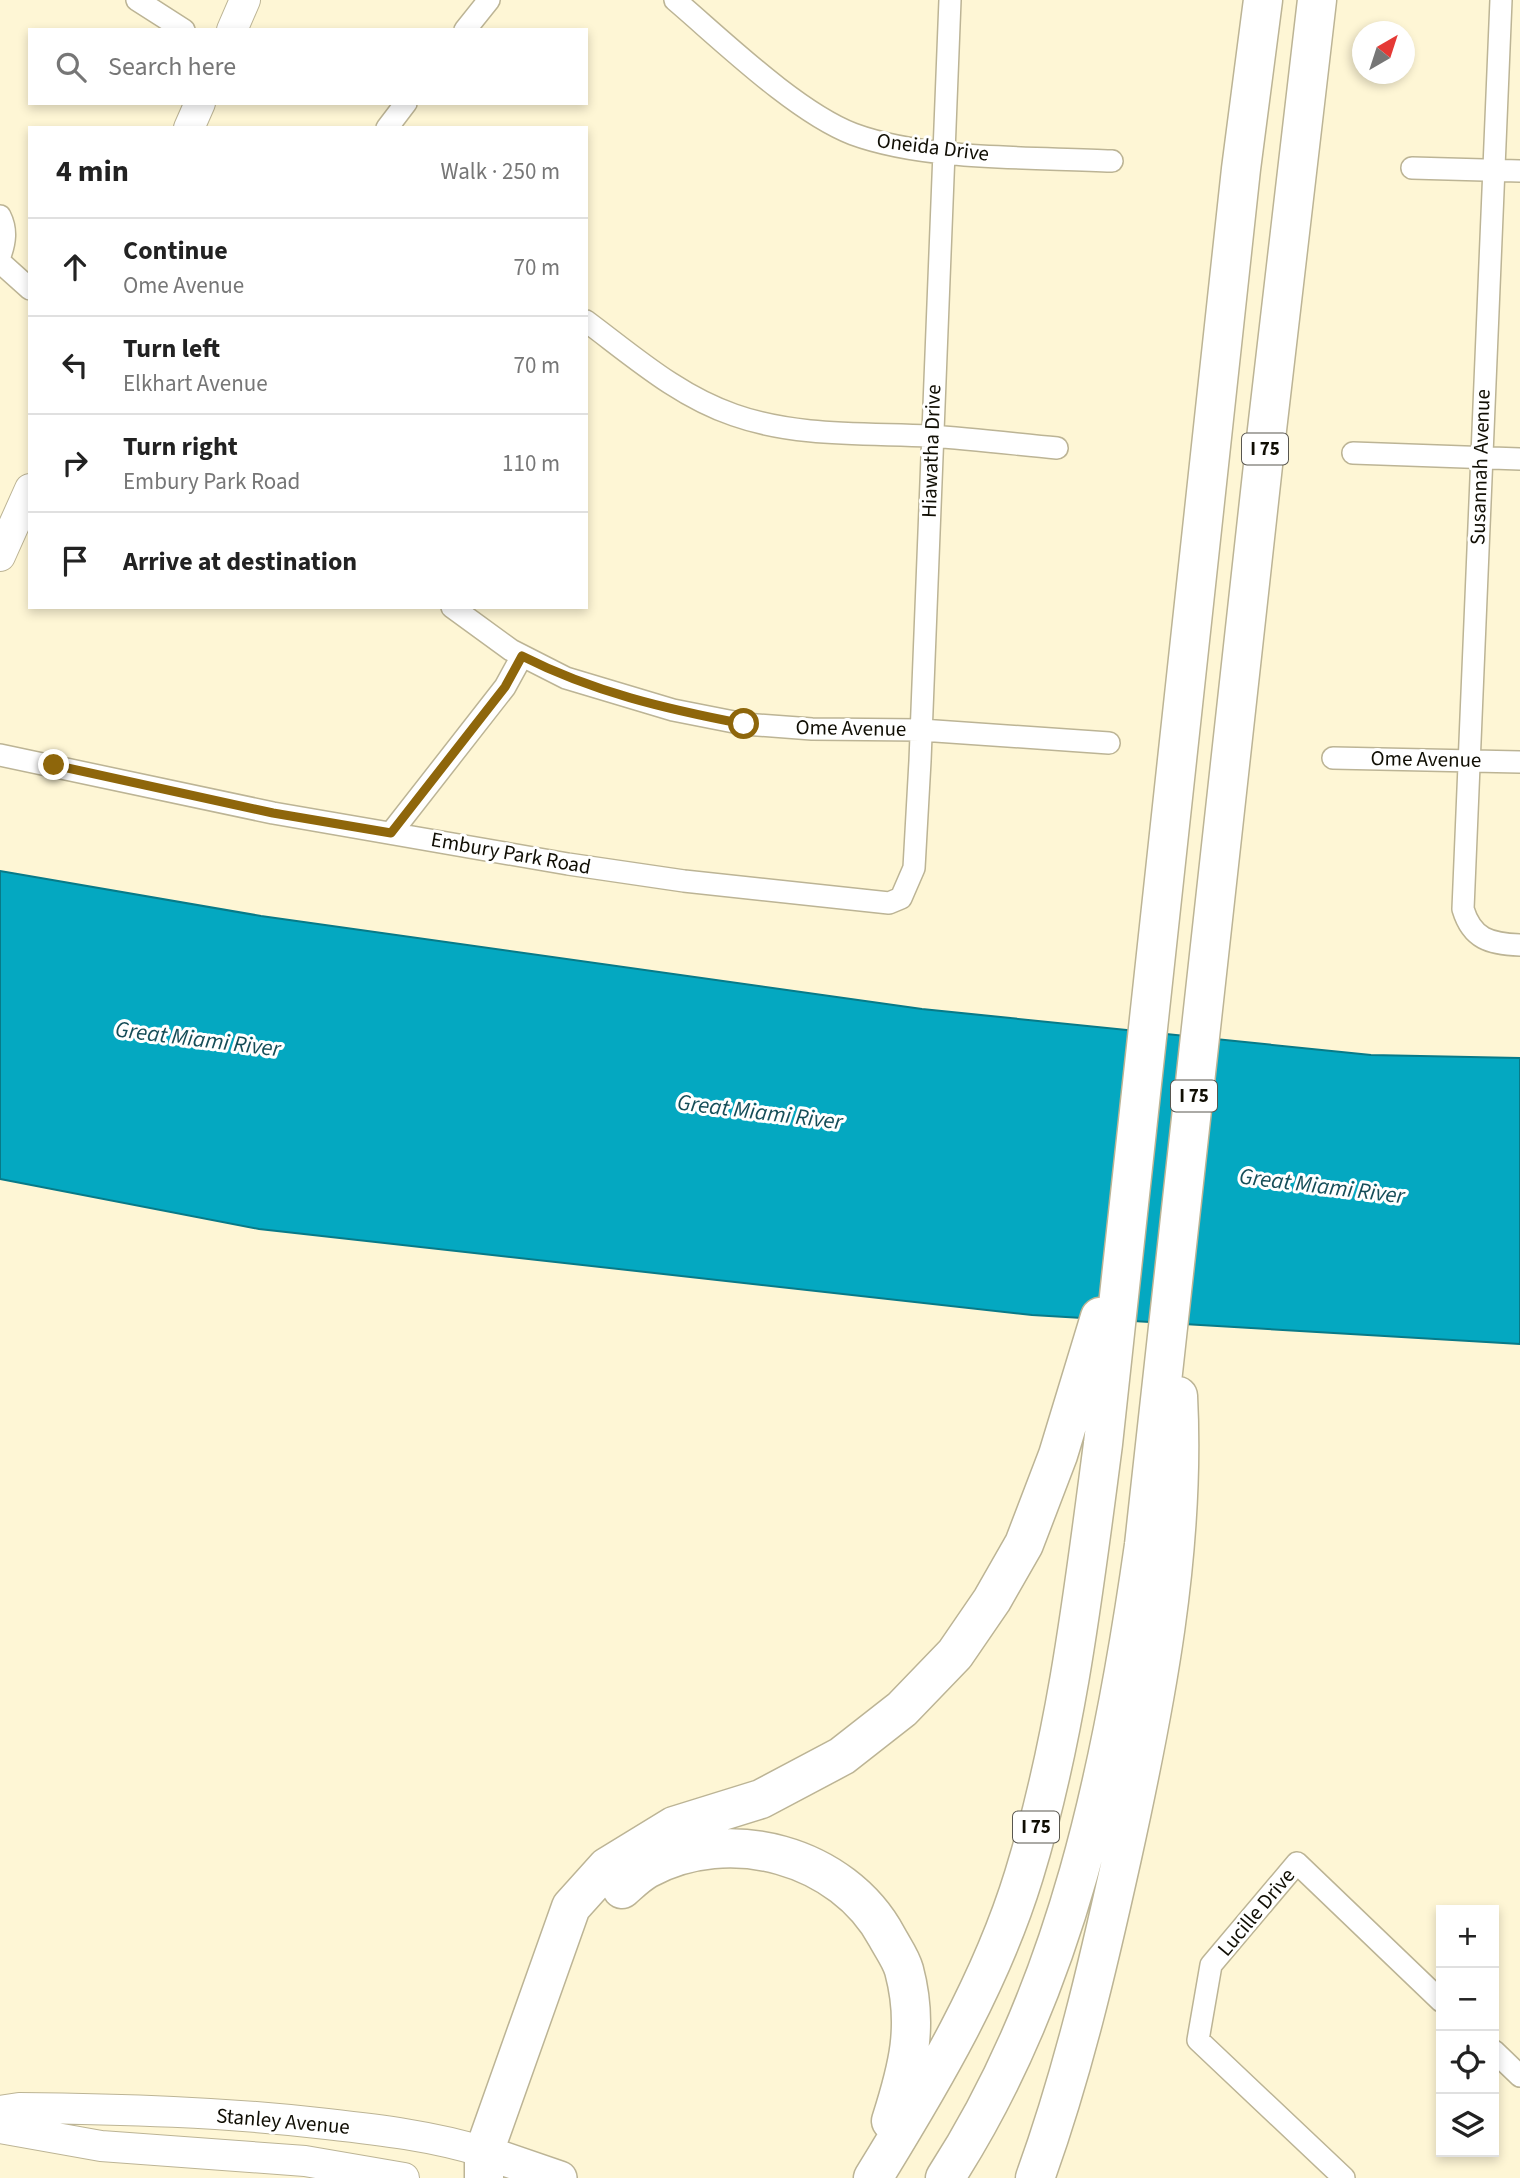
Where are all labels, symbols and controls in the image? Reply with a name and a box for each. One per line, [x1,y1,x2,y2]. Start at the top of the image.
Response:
north arrow [1352,21,1415,84]
search box [28,28,588,105]
icon: search [52,48,90,86]
text: Search here [108,48,236,85]
street label: Oneida Drive [875,125,991,169]
text: 4 min [56,150,129,193]
text: Walk · 250 m [441,155,560,188]
text: Continue [123,232,228,269]
icon: ahead [56,248,94,286]
text: 70 m [513,251,560,284]
text: Ome Avenue [123,269,244,302]
text: Turn left [123,330,220,367]
icon: left [56,346,94,384]
text: 70 m [513,349,560,382]
text: Elkhart Avenue [123,367,268,400]
street label: Hiawatha Drive [914,384,948,518]
street label: Susannah Avenue [1462,389,1498,545]
text: Turn right [123,428,238,465]
road number: I 75 [1242,433,1288,464]
icon: right [56,444,94,482]
text: 110 m [502,447,560,480]
text: Embury Park Road [123,465,300,498]
icon: arrive [56,542,94,580]
text: Arrive at destination [123,543,357,580]
route start [728,708,759,739]
street label: Ome Avenue [795,712,907,744]
street label: Ome Avenue [1370,743,1482,775]
route end [38,749,69,780]
street label: Embury Park Road [429,824,593,882]
water label: Great Miami River [113,1012,284,1066]
road number: I 75 [1171,1080,1217,1112]
water label: Great Miami River [675,1085,846,1139]
water label: Great Miami River [1237,1159,1408,1213]
road number: I 75 [1013,1812,1059,1842]
street label: Lucille Drive [1210,1861,1302,1963]
map controls [1436,1905,1499,2157]
button: + [1436,1905,1499,1968]
button: − [1436,1968,1499,2031]
button: locate [1436,2031,1499,2094]
button: layers [1436,2094,1499,2157]
street label: Stanley Avenue [215,2100,351,2142]

